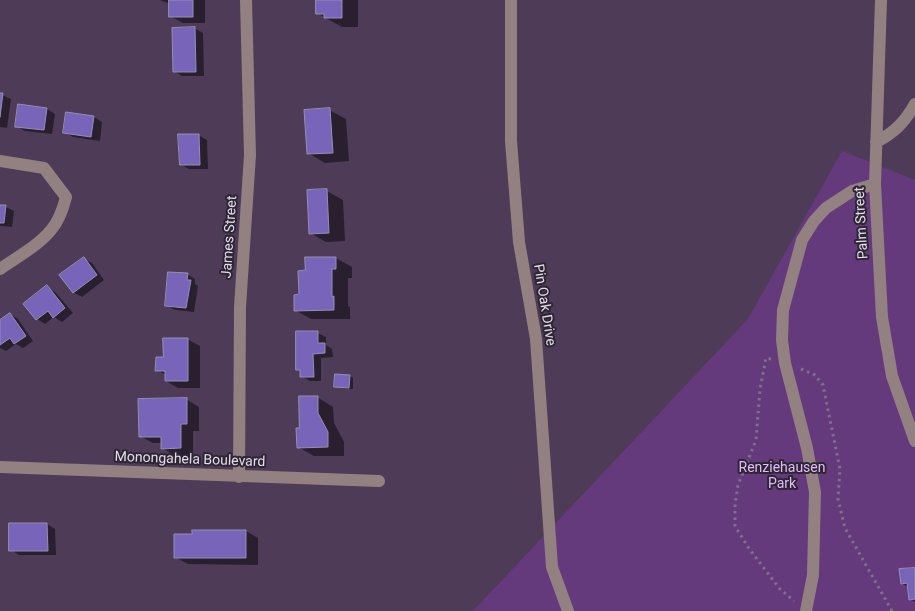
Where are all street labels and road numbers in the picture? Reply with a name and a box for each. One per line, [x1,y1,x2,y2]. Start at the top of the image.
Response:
street label: Palm Street [852,186,872,260]
street label: James Street [219,195,241,279]
street label: Pin Oak Drive [529,263,559,347]
street label: Monongahela Boulevard [114,449,266,471]

